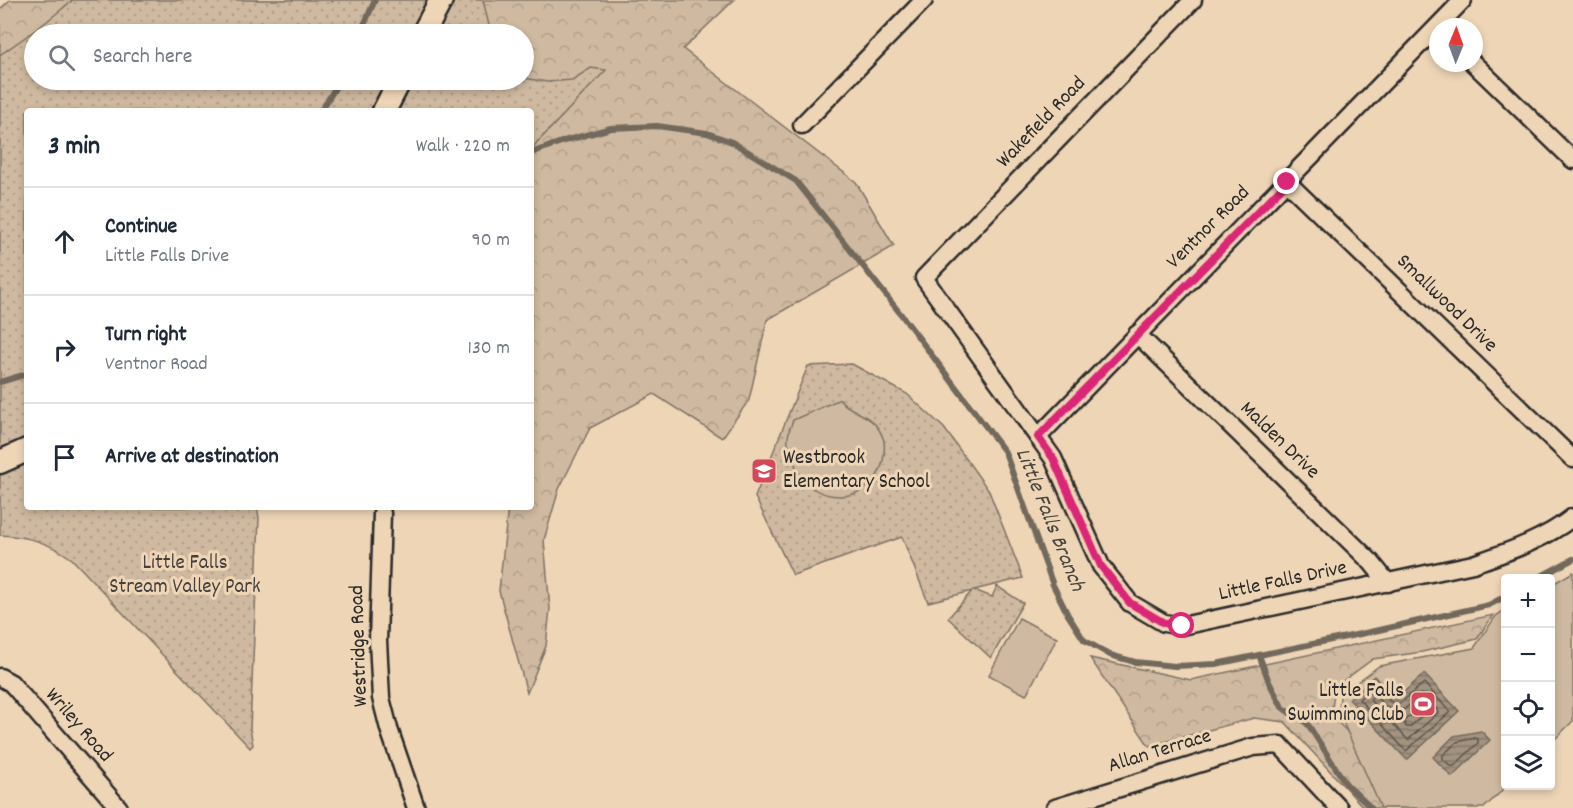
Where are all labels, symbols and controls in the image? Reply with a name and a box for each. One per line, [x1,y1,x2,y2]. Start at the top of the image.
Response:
north arrow [1429,18,1483,72]
search box [24,24,534,90]
icon: search [45,41,78,74]
text: Search here [93,42,192,73]
street label: Wakefield Road [990,70,1094,176]
text: 3 min [48,129,100,166]
text: Walk · 220 m [416,133,510,161]
route end [1273,168,1299,194]
street label: Ventnor Road [1160,179,1258,277]
text: Continue [105,212,177,243]
icon: ahead [48,225,81,258]
text: 90 m [472,227,510,255]
text: Little Falls Drive [105,243,229,271]
street label: Smallwood Drive [1389,248,1503,360]
text: Turn right [105,320,187,351]
icon: right [48,333,81,366]
text: 130 m [468,335,510,363]
text: Ventnor Road [105,351,208,379]
street label: Malden Drive [1232,395,1326,487]
icon: arrive [48,441,81,474]
text: Arrive at destination [105,442,279,473]
place label: Westbrook Elementary School [783,444,930,498]
water label: Little Falls Branch [1006,444,1092,597]
school or university icon: Westbrook Elementary School [749,456,779,486]
park label: Little Falls Stream Valley Park [109,549,261,603]
street label: Little Falls Drive [1216,554,1350,610]
map controls [1501,574,1555,790]
button: + [1501,574,1555,628]
street label: Westridge Road [343,585,377,707]
route start [1168,612,1194,638]
button: − [1501,628,1555,682]
place label: Little Falls Swimming Club [1287,677,1404,731]
street label: Wriley Road [37,682,119,770]
button: locate [1501,682,1555,736]
sports icon: Little Falls Swimming Club [1408,689,1438,719]
street label: Allan Terrace [1105,722,1215,782]
button: layers [1501,736,1555,790]

